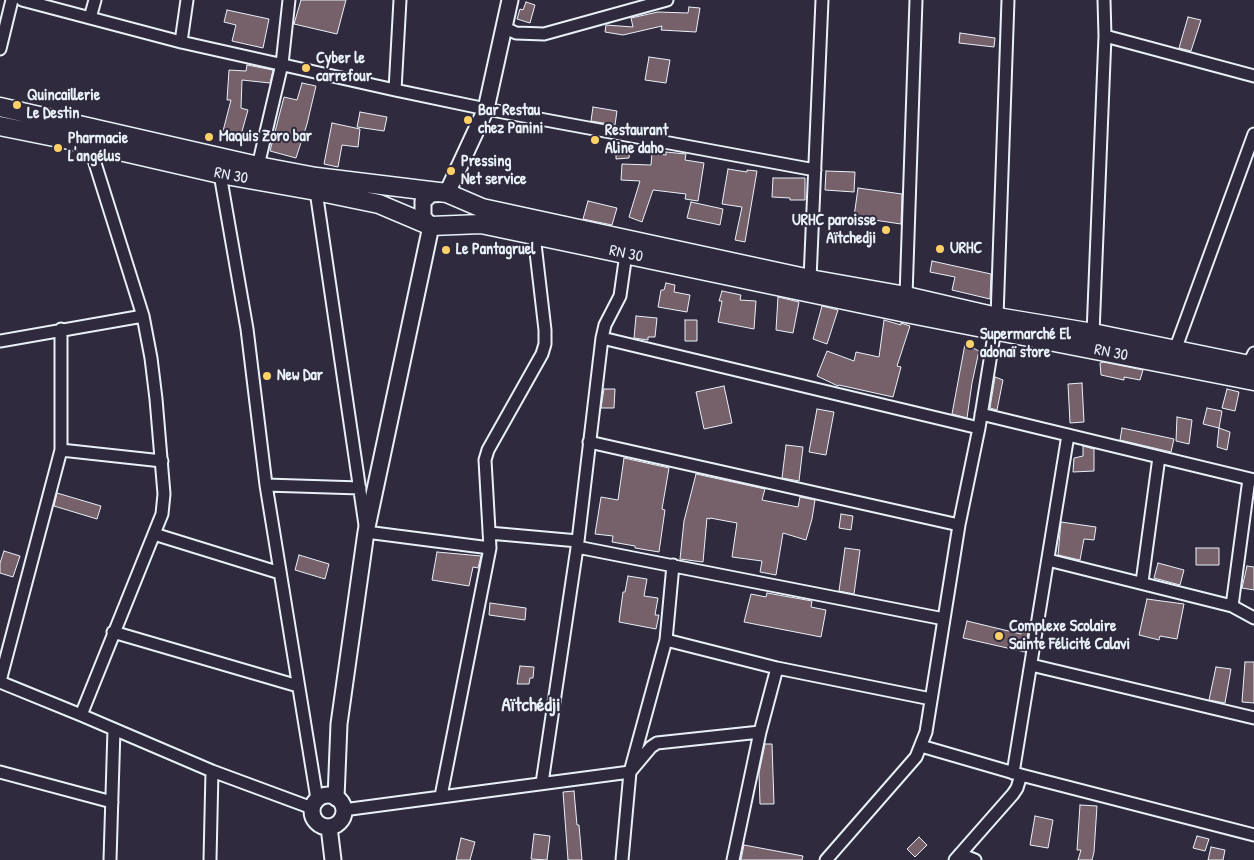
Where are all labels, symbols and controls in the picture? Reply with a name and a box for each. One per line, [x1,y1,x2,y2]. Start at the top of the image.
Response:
place label: Cyber le carrefour [316,49,372,87]
marker: Cyber le carrefour [300,62,312,74]
place label: Quincaillerie Le Destin [27,86,100,124]
marker: Quincaillerie Le Destin [11,99,23,111]
place label: Bar Restau chez Panini [478,101,543,139]
marker: Bar Restau chez Panini [462,114,474,126]
place label: Restaurant Aline daho [605,121,668,159]
place label: Maquis Zoro bar [219,127,312,147]
place label: Pharmacie L'angélus [68,129,128,167]
marker: Maquis Zoro bar [203,131,215,143]
marker: Restaurant Aline daho [589,134,601,146]
marker: Pharmacie L'angélus [52,142,64,154]
place label: Pressing Net service [461,152,526,190]
street label: RN 30 [213,163,249,189]
marker: Pressing Net service [445,165,457,177]
place label: URHC paroisse Aïtchedji [792,211,876,249]
marker: URHC paroisse Aïtchedji [880,224,892,236]
place label: URHC [950,239,982,259]
place label: Le Pantagruel [456,240,535,260]
street label: RN 30 [607,241,645,267]
marker: URHC [934,243,946,255]
marker: Le Pantagruel [440,244,452,256]
place label: Supermarché El adonaï store [980,325,1071,363]
marker: Supermarché El adonaï store [964,338,976,350]
street label: RN 30 [1093,340,1129,366]
place label: New Dar [277,366,323,386]
marker: New Dar [261,370,273,382]
place label: Complexe Scolaire Sainte Félicité Calavi [1009,617,1130,655]
marker: Complexe Scolaire Sainte Félicité Calavi [993,630,1005,642]
district label: Aïtchédji [501,695,561,717]

